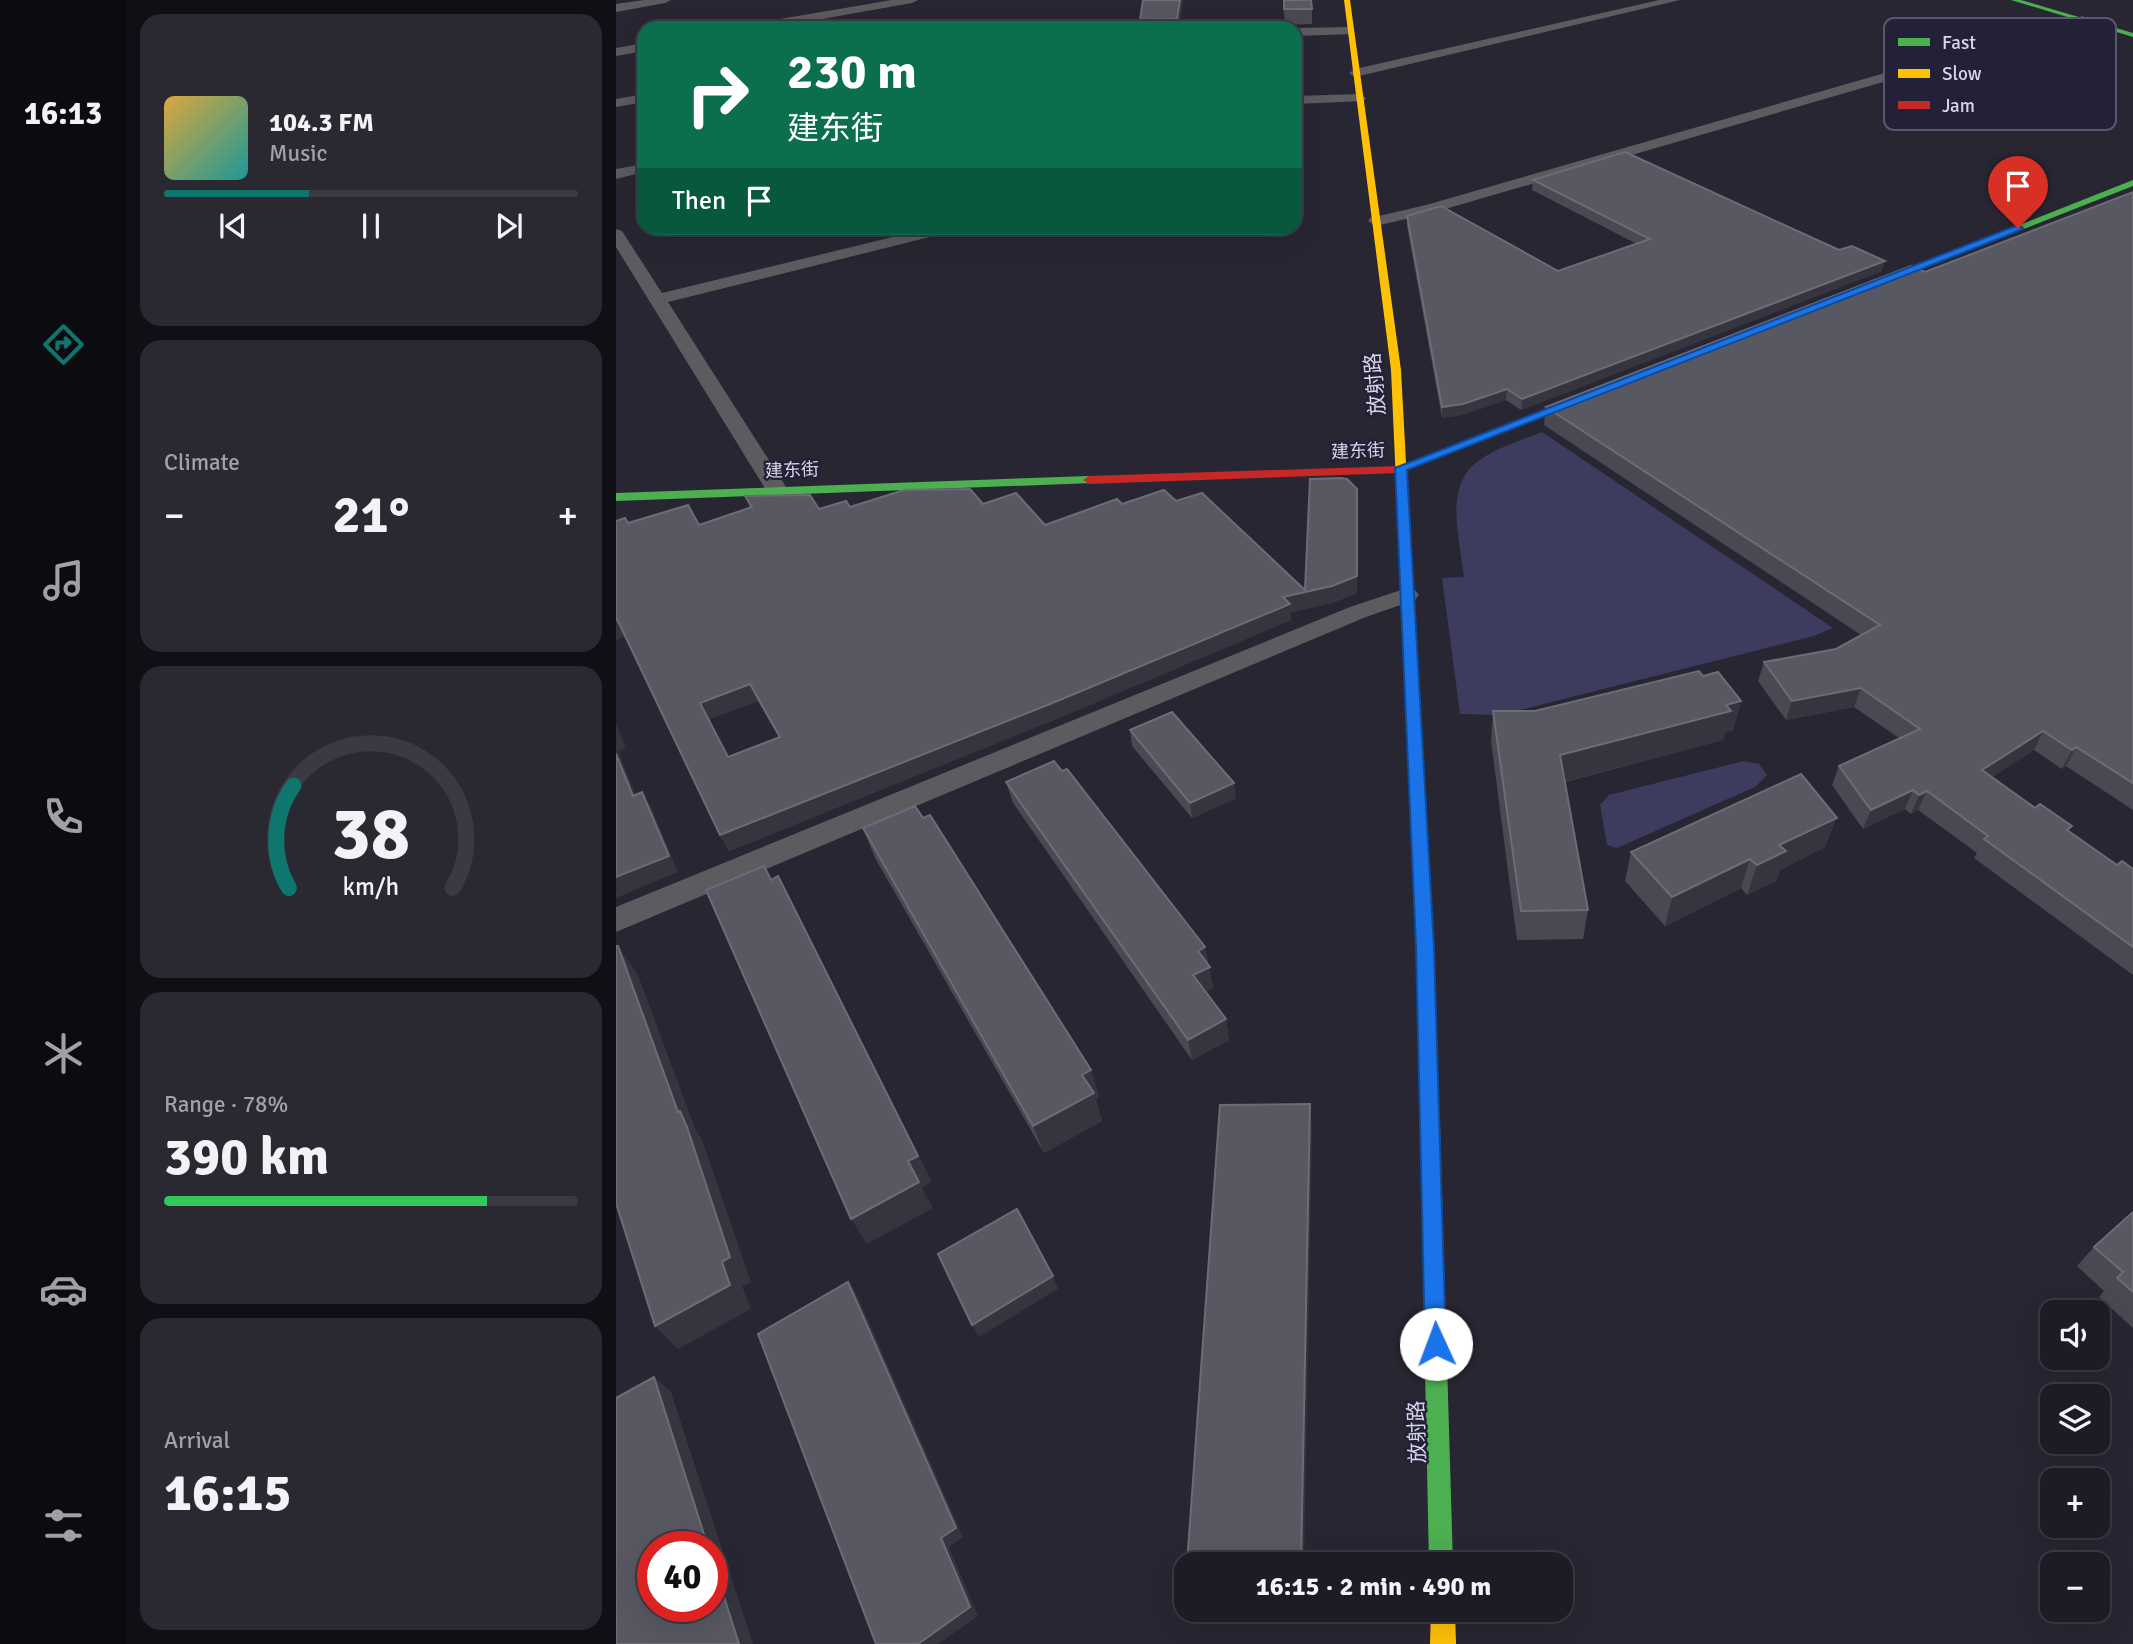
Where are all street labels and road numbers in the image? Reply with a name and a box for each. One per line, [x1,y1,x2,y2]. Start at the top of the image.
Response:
street label: 放射路 [1359,351,1391,417]
street label: 建东街 [1331,439,1385,463]
street label: 建东街 [765,458,819,482]
street label: 放射路 [1403,1400,1431,1464]

